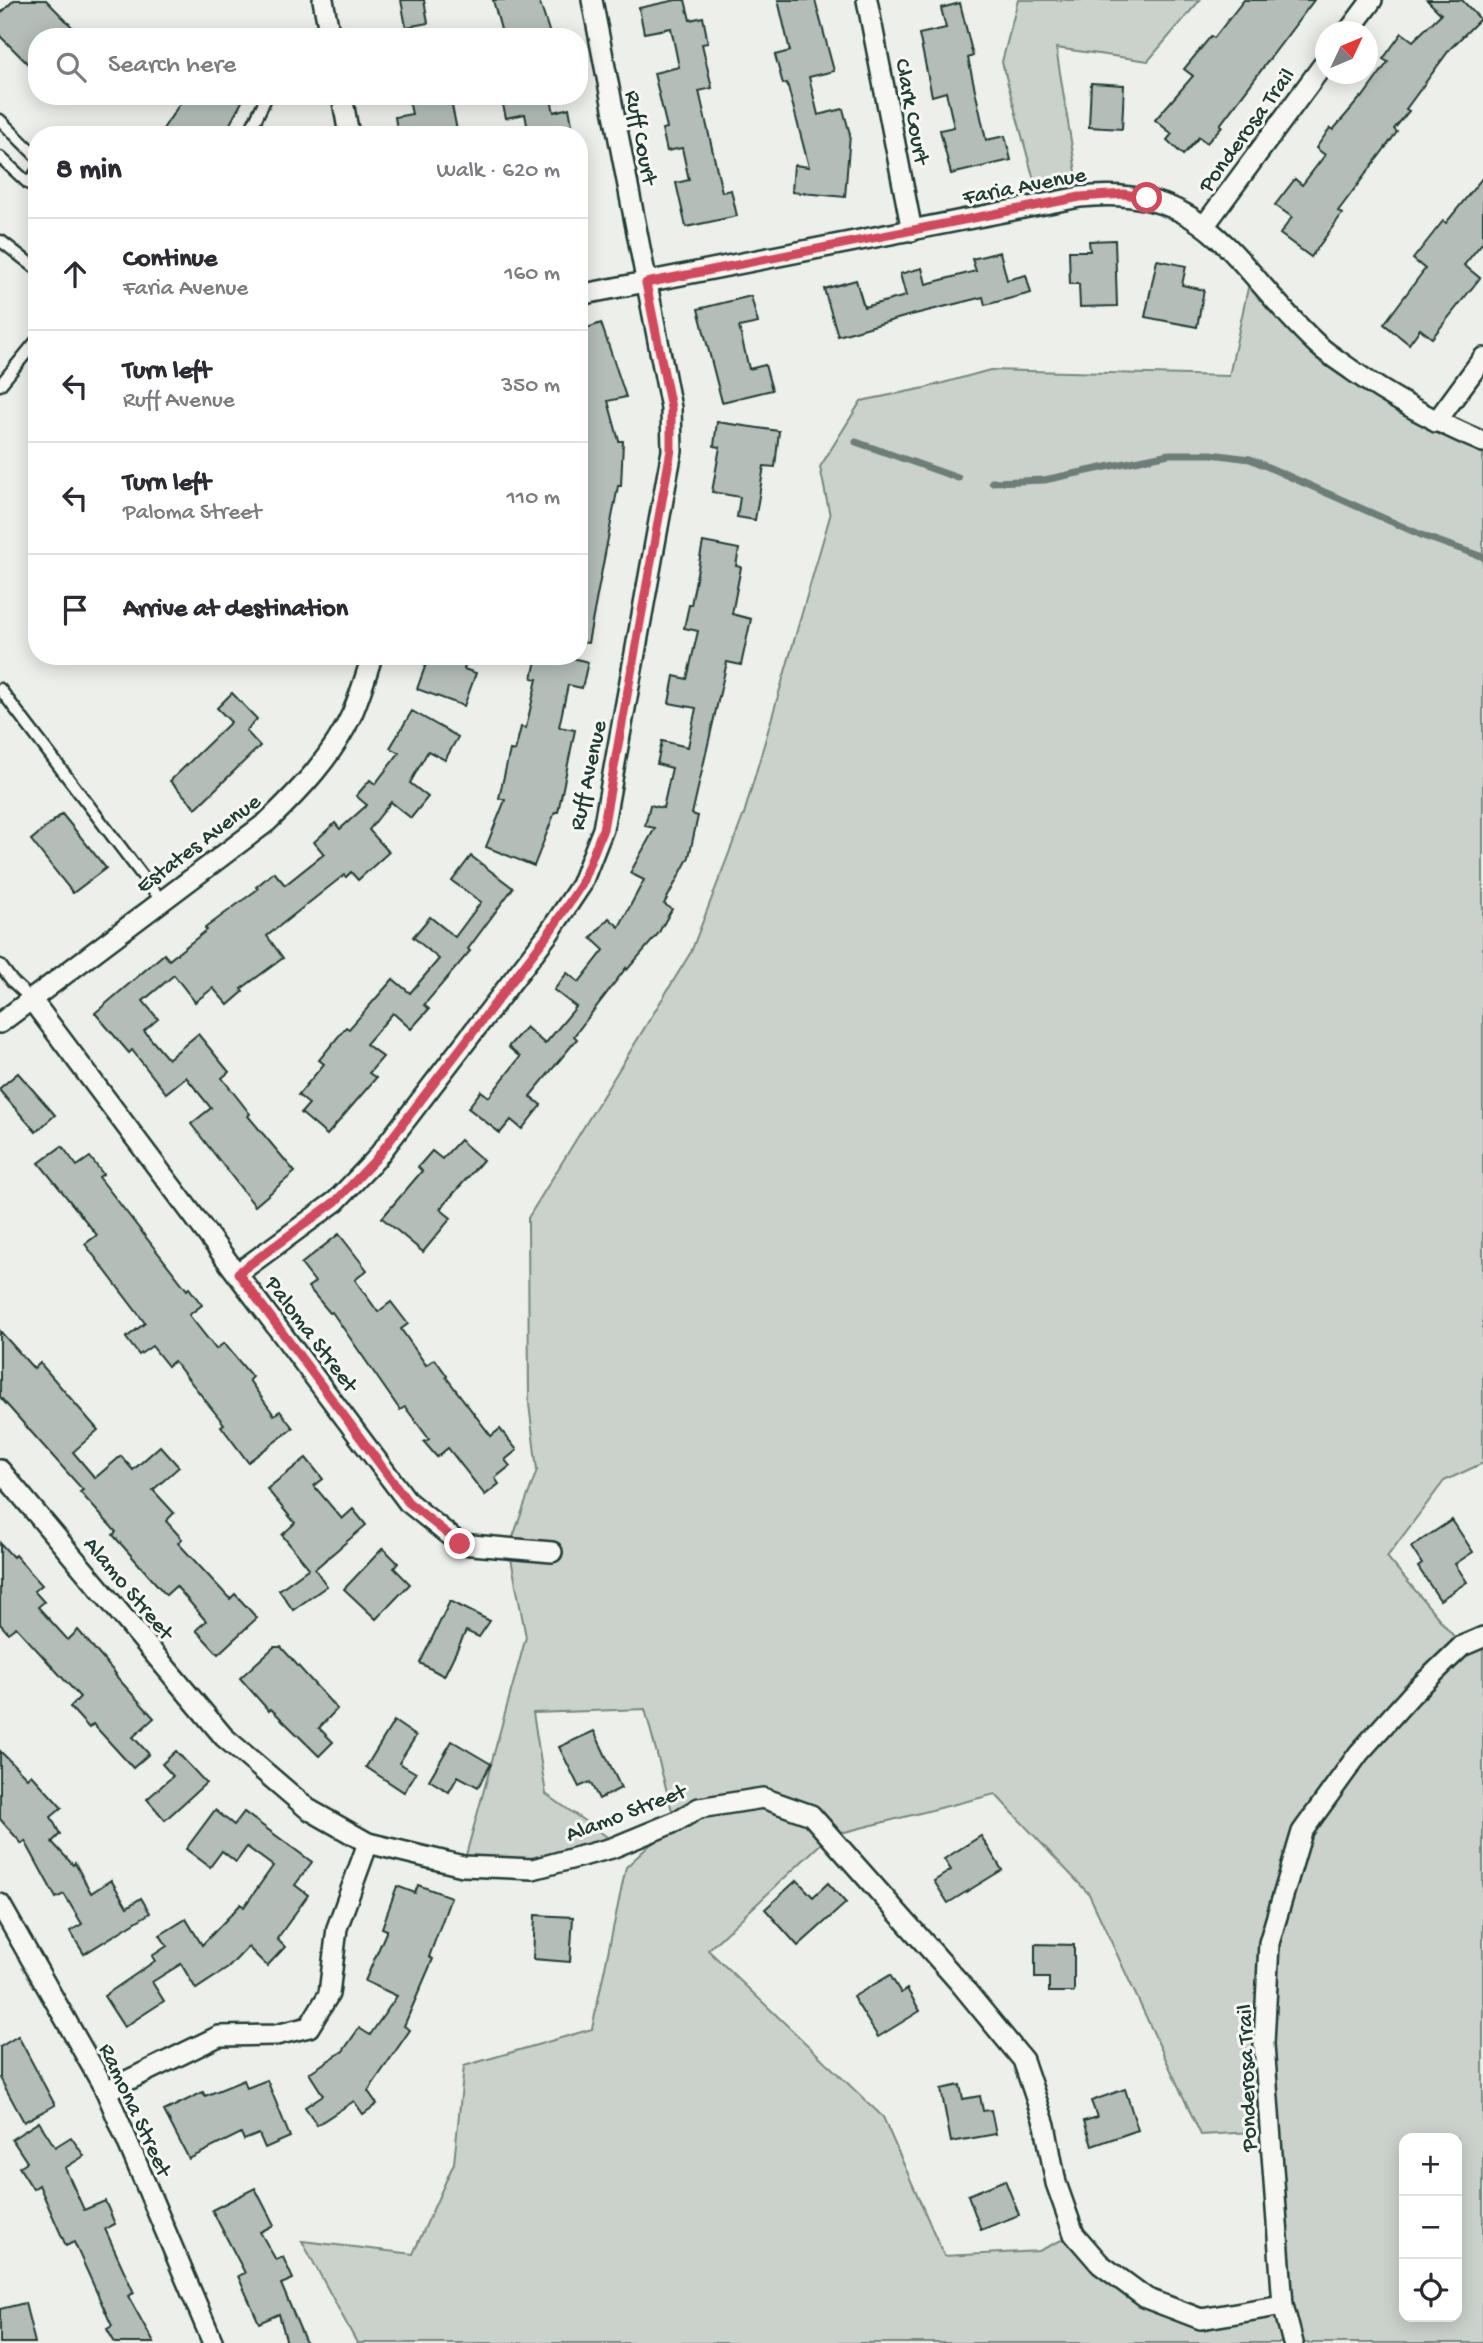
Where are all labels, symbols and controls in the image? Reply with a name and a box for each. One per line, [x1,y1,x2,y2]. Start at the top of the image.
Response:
north arrow [1315,21,1378,84]
search box [28,28,588,105]
icon: search [52,48,90,86]
text: Search here [108,51,236,82]
street label: Clark Court [887,57,934,168]
street label: Ponderosa Trail [1193,63,1302,199]
street label: Ruff Court [617,88,662,188]
text: 8 min [56,154,122,189]
text: Walk · 620 m [436,158,560,185]
street label: Faria Avenue [960,162,1090,213]
route start [1131,182,1162,213]
text: Continue [123,245,217,276]
icon: ahead [56,255,94,293]
text: 160 m [504,261,560,288]
text: Faria Avenue [123,276,248,303]
text: Turn left [123,357,211,388]
icon: left [56,367,94,405]
text: 350 m [501,373,560,400]
text: Ruff Avenue [123,388,235,415]
text: Turn left [123,469,211,500]
icon: left [56,479,94,517]
text: 110 m [507,485,560,512]
text: Paloma Street [123,500,261,527]
icon: arrive [56,591,94,629]
text: Arrive at destination [123,595,348,626]
street label: Ruff Avenue [565,717,614,833]
street label: Estates Avenue [131,788,268,901]
street label: Paloma Street [257,1271,364,1400]
route end [444,1528,475,1559]
street label: Alamo Street [76,1532,179,1648]
street label: Alamo Street [562,1778,692,1850]
street label: Ponderosa Trail [1232,2004,1265,2153]
street label: Ramona Street [91,2040,177,2183]
map controls [1399,2133,1462,2322]
button: + [1399,2133,1462,2196]
button: − [1399,2196,1462,2259]
button: locate [1399,2259,1462,2322]

